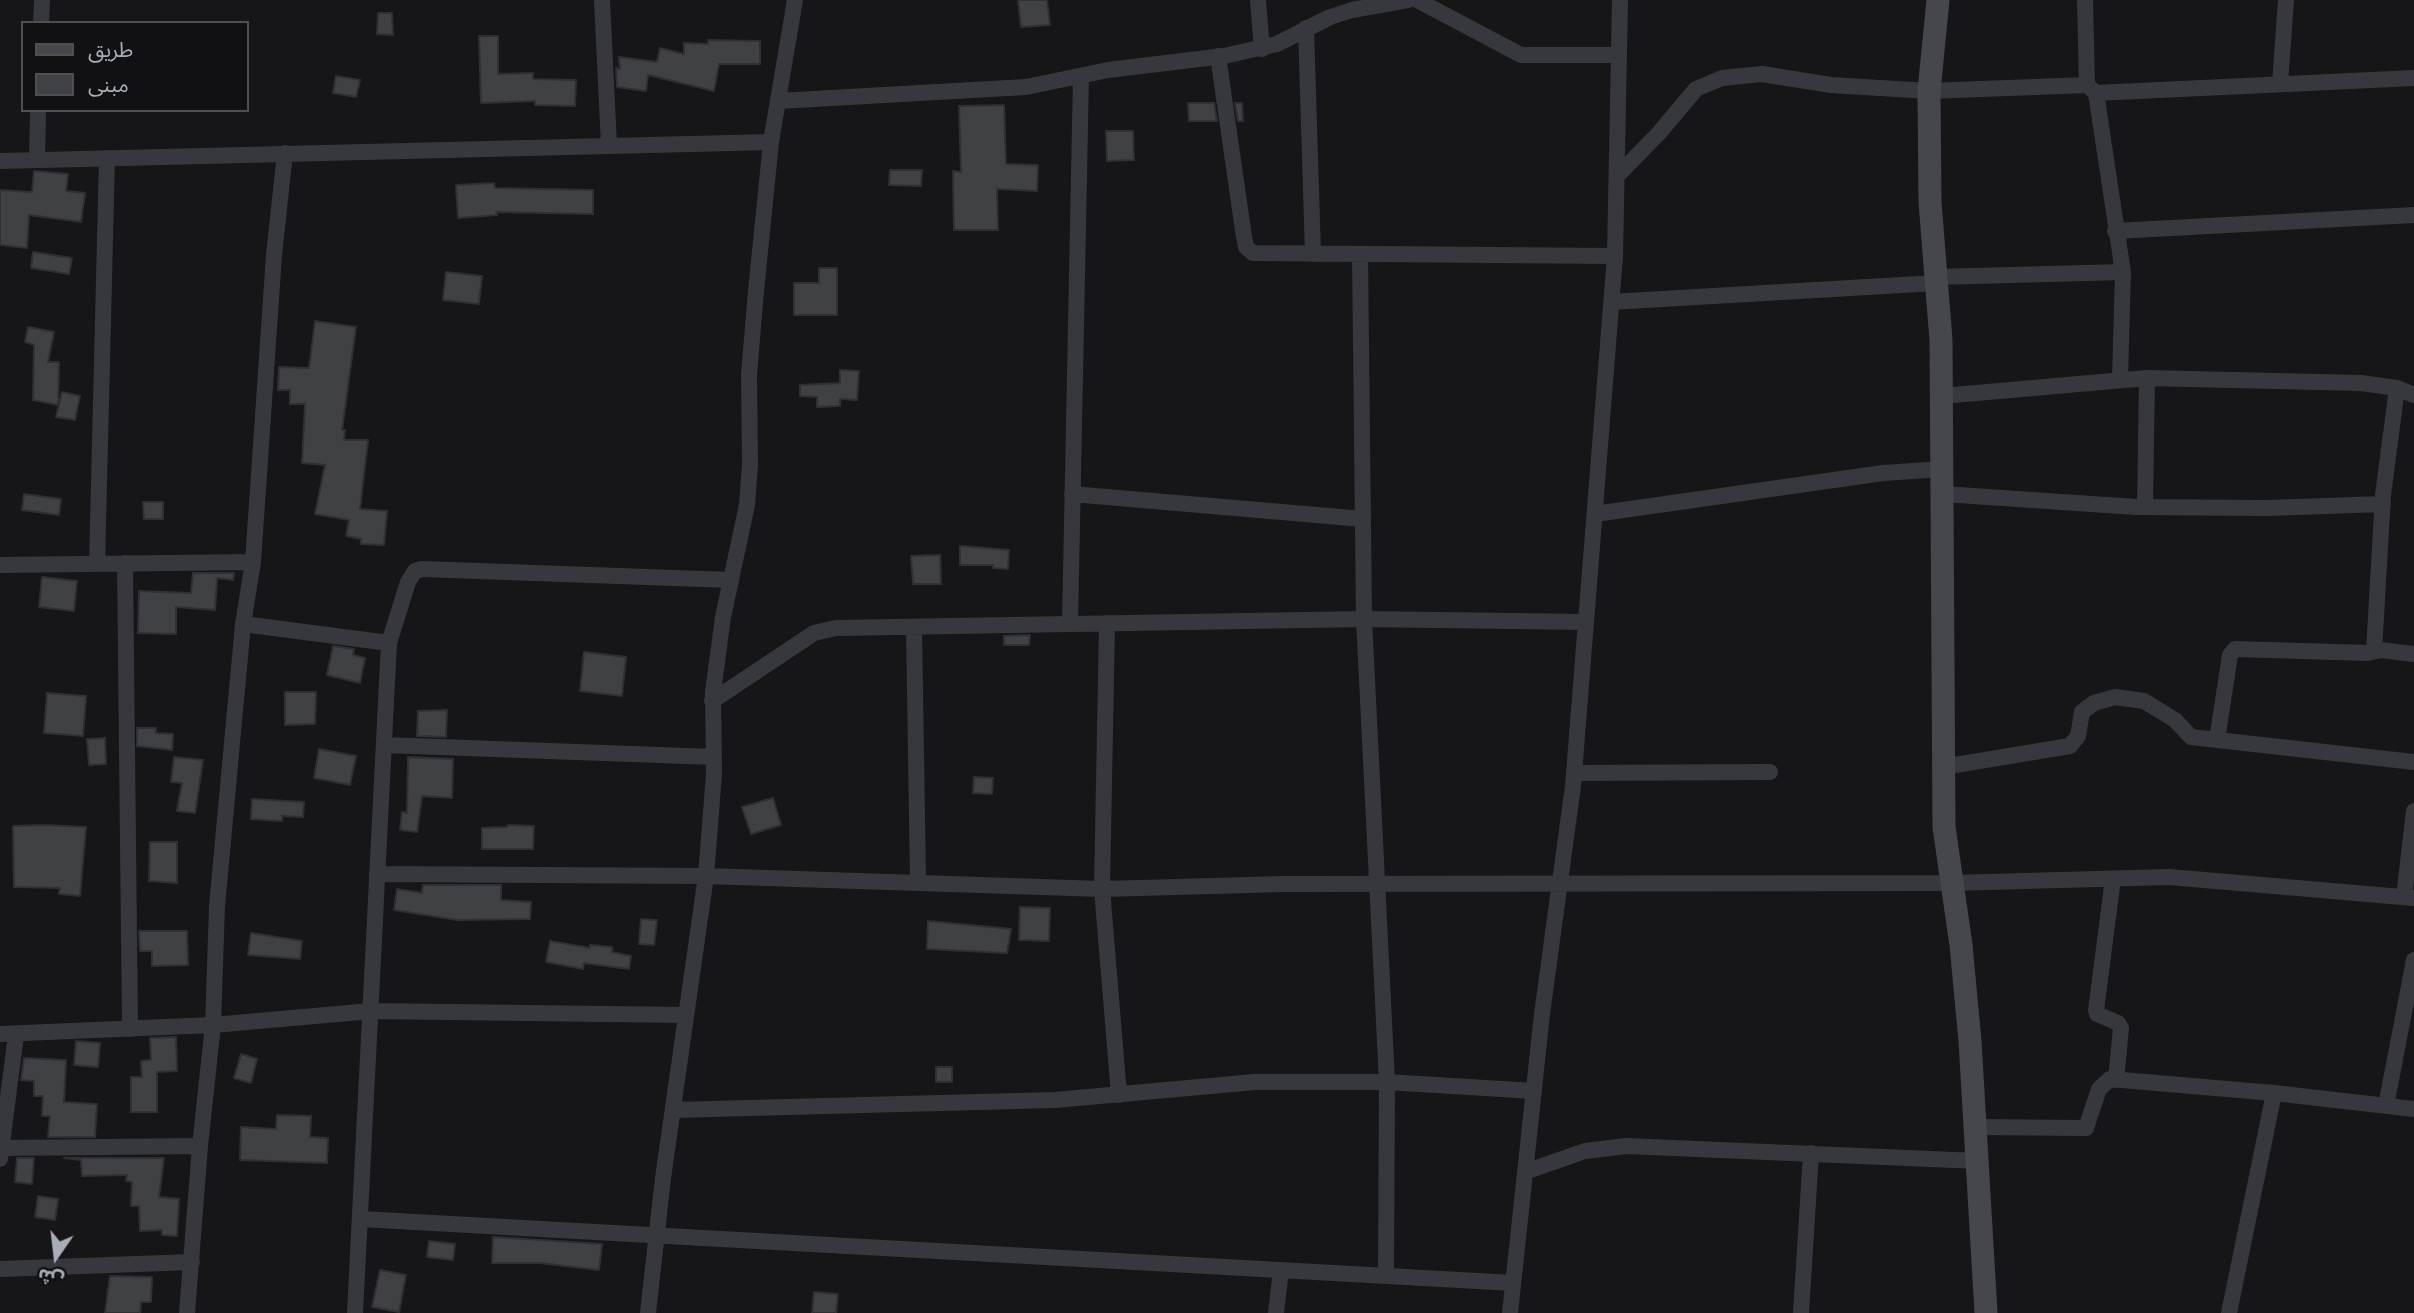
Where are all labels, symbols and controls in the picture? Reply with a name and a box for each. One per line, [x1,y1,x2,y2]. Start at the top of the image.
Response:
legend [21,21,248,112]
text: طريق [88,37,133,62]
text: مبنى [88,72,129,97]
north arrow [21,1222,91,1292]
text: ش [35,1264,66,1292]

